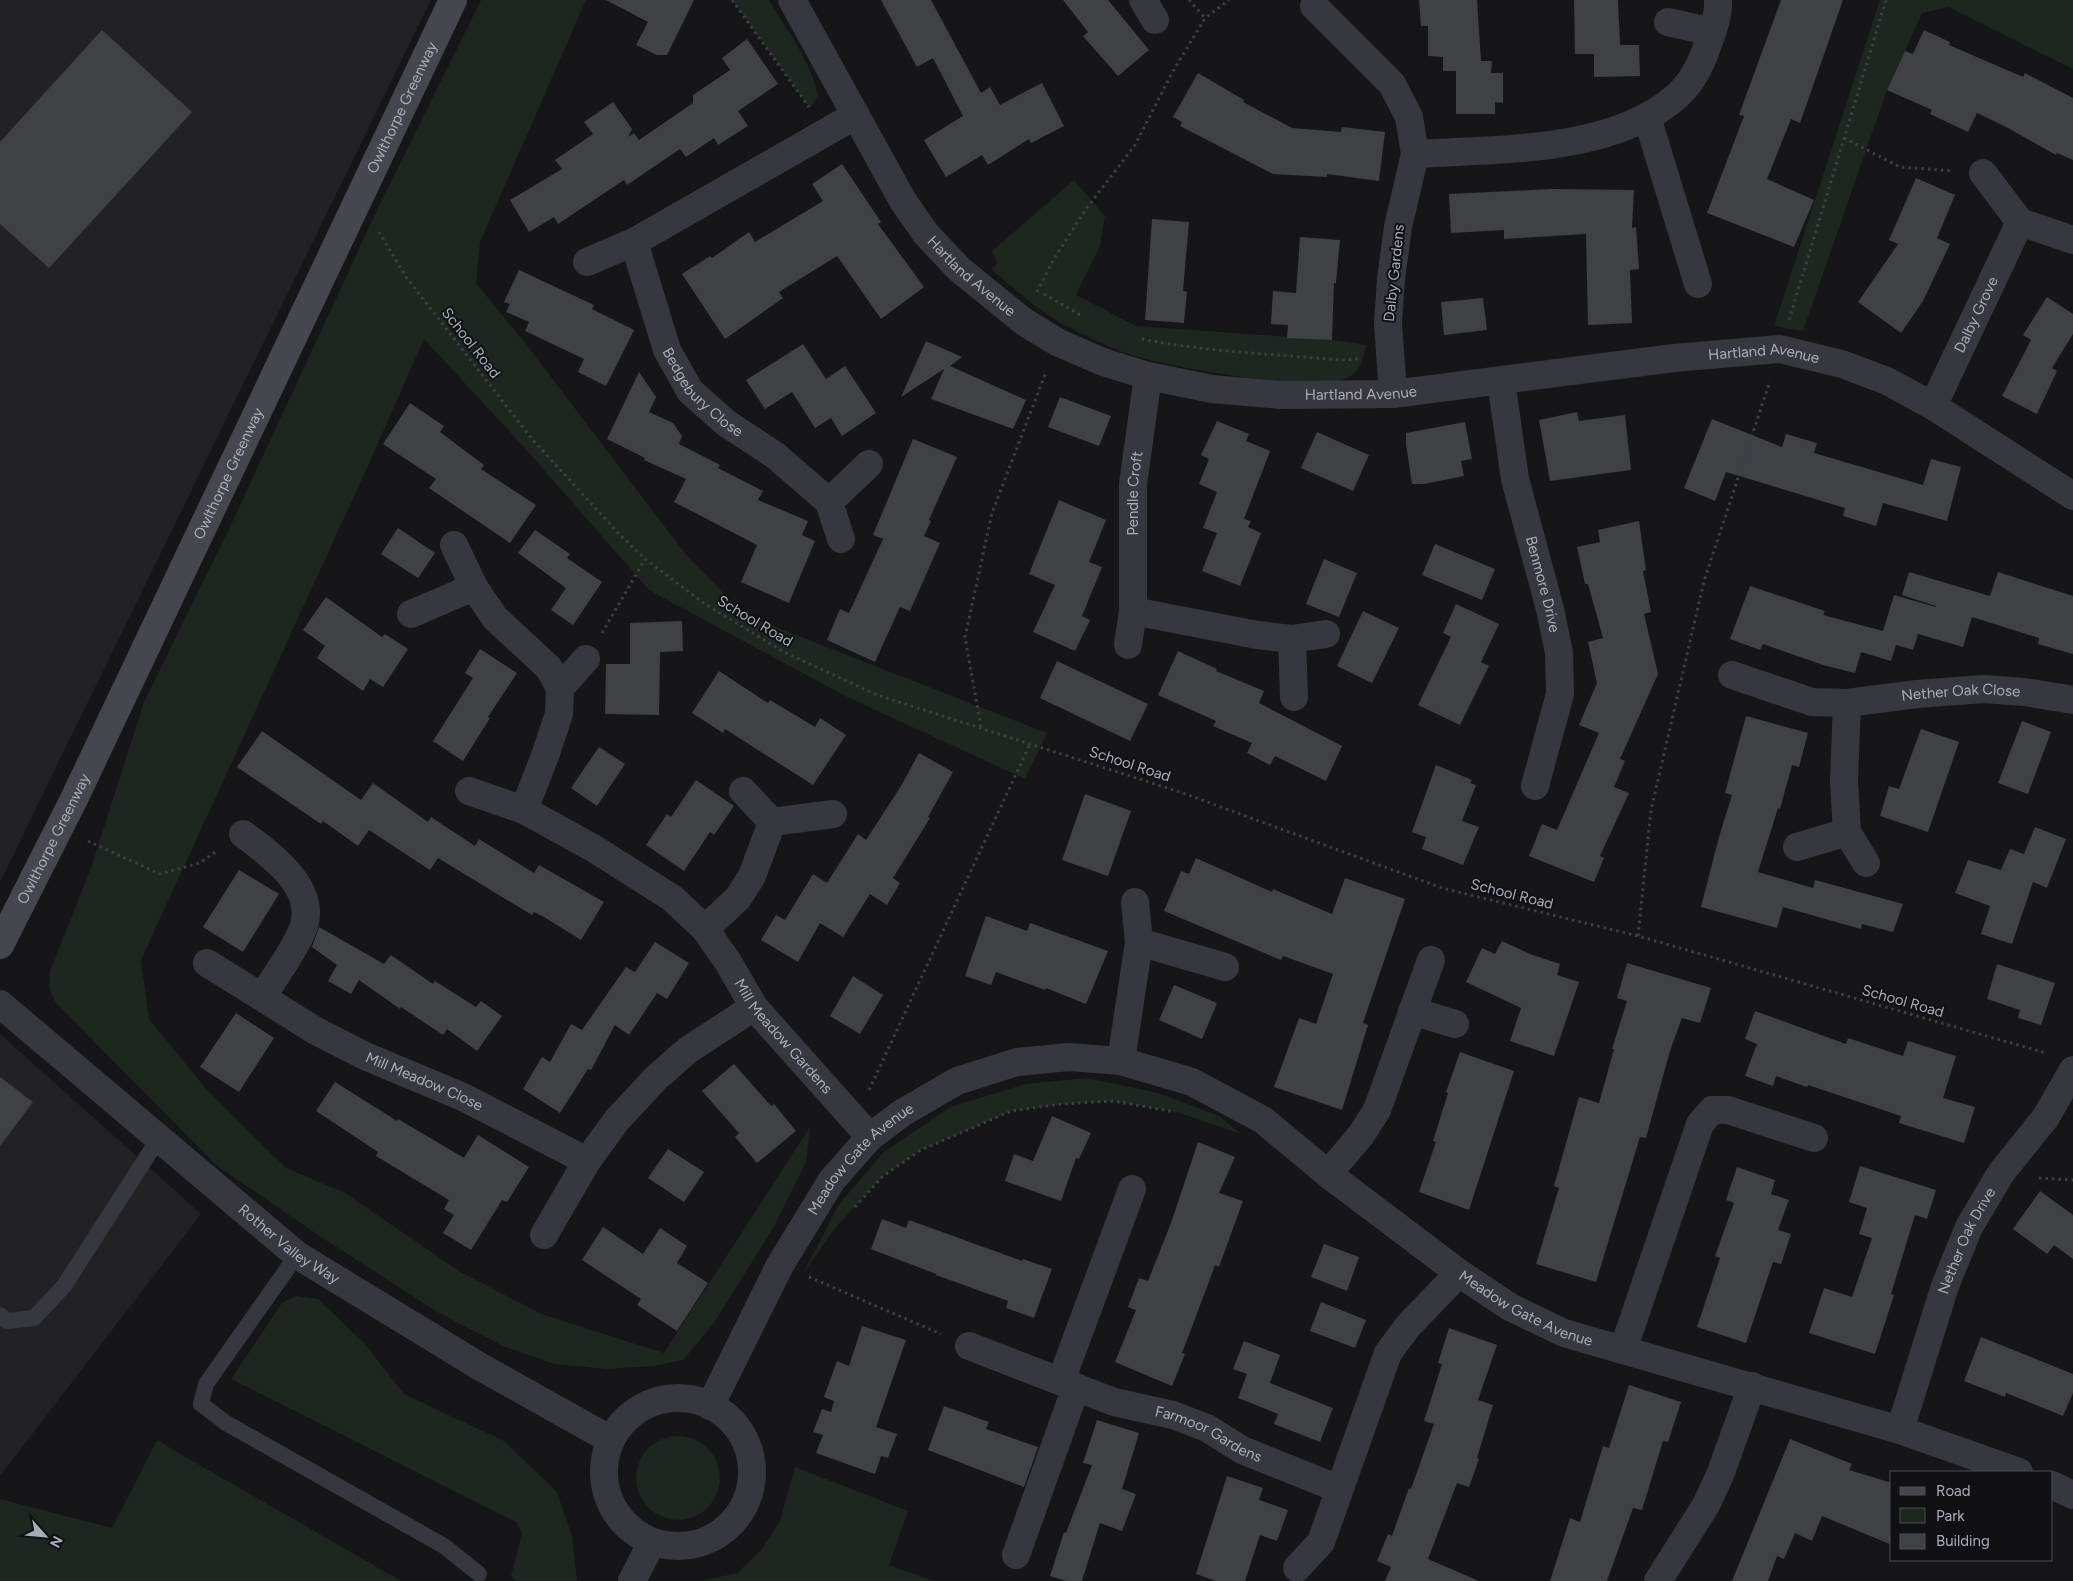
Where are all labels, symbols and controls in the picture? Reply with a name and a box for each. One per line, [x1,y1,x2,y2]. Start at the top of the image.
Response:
street label: Owlthorpe Greenway [363,39,441,176]
street label: Dalby Gardens [1380,223,1408,323]
street label: Hartland Avenue [924,232,1019,320]
street label: Dalby Grove [1950,274,2002,356]
street label: School Road [438,304,504,382]
street label: Hartland Avenue [1707,340,1821,367]
street label: Bedgebury Close [658,344,746,441]
street label: Hartland Avenue [1305,382,1418,404]
street label: Owlthorpe Greenway [190,405,267,542]
street label: Pendle Croft [1124,450,1147,536]
street label: Benmore Drive [1522,534,1564,634]
street label: School Road [714,591,796,651]
street label: Nether Oak Close [1900,680,2021,705]
street label: School Road [1087,742,1173,786]
street label: Owlthorpe Greenway [13,771,94,907]
street label: School Road [1469,875,1555,913]
street label: Mill Meadow Gardens [731,976,836,1098]
street label: School Road [1860,981,1946,1021]
street label: Mill Meadow Close [363,1048,486,1115]
street label: Meadow Gate Avenue [804,1099,917,1218]
street label: Nether Oak Drive [1934,1184,1999,1296]
street label: Rother Valley Way [235,1200,343,1288]
street label: Meadow Gate Avenue [1456,1267,1595,1350]
street label: Farmoor Gardens [1153,1402,1264,1466]
legend [1890,1471,2053,1561]
text: Road [1936,1482,1971,1500]
text: Park [1936,1507,1965,1525]
north arrow [20,1511,70,1561]
text: Building [1936,1532,1990,1550]
text: N [46,1533,66,1550]

